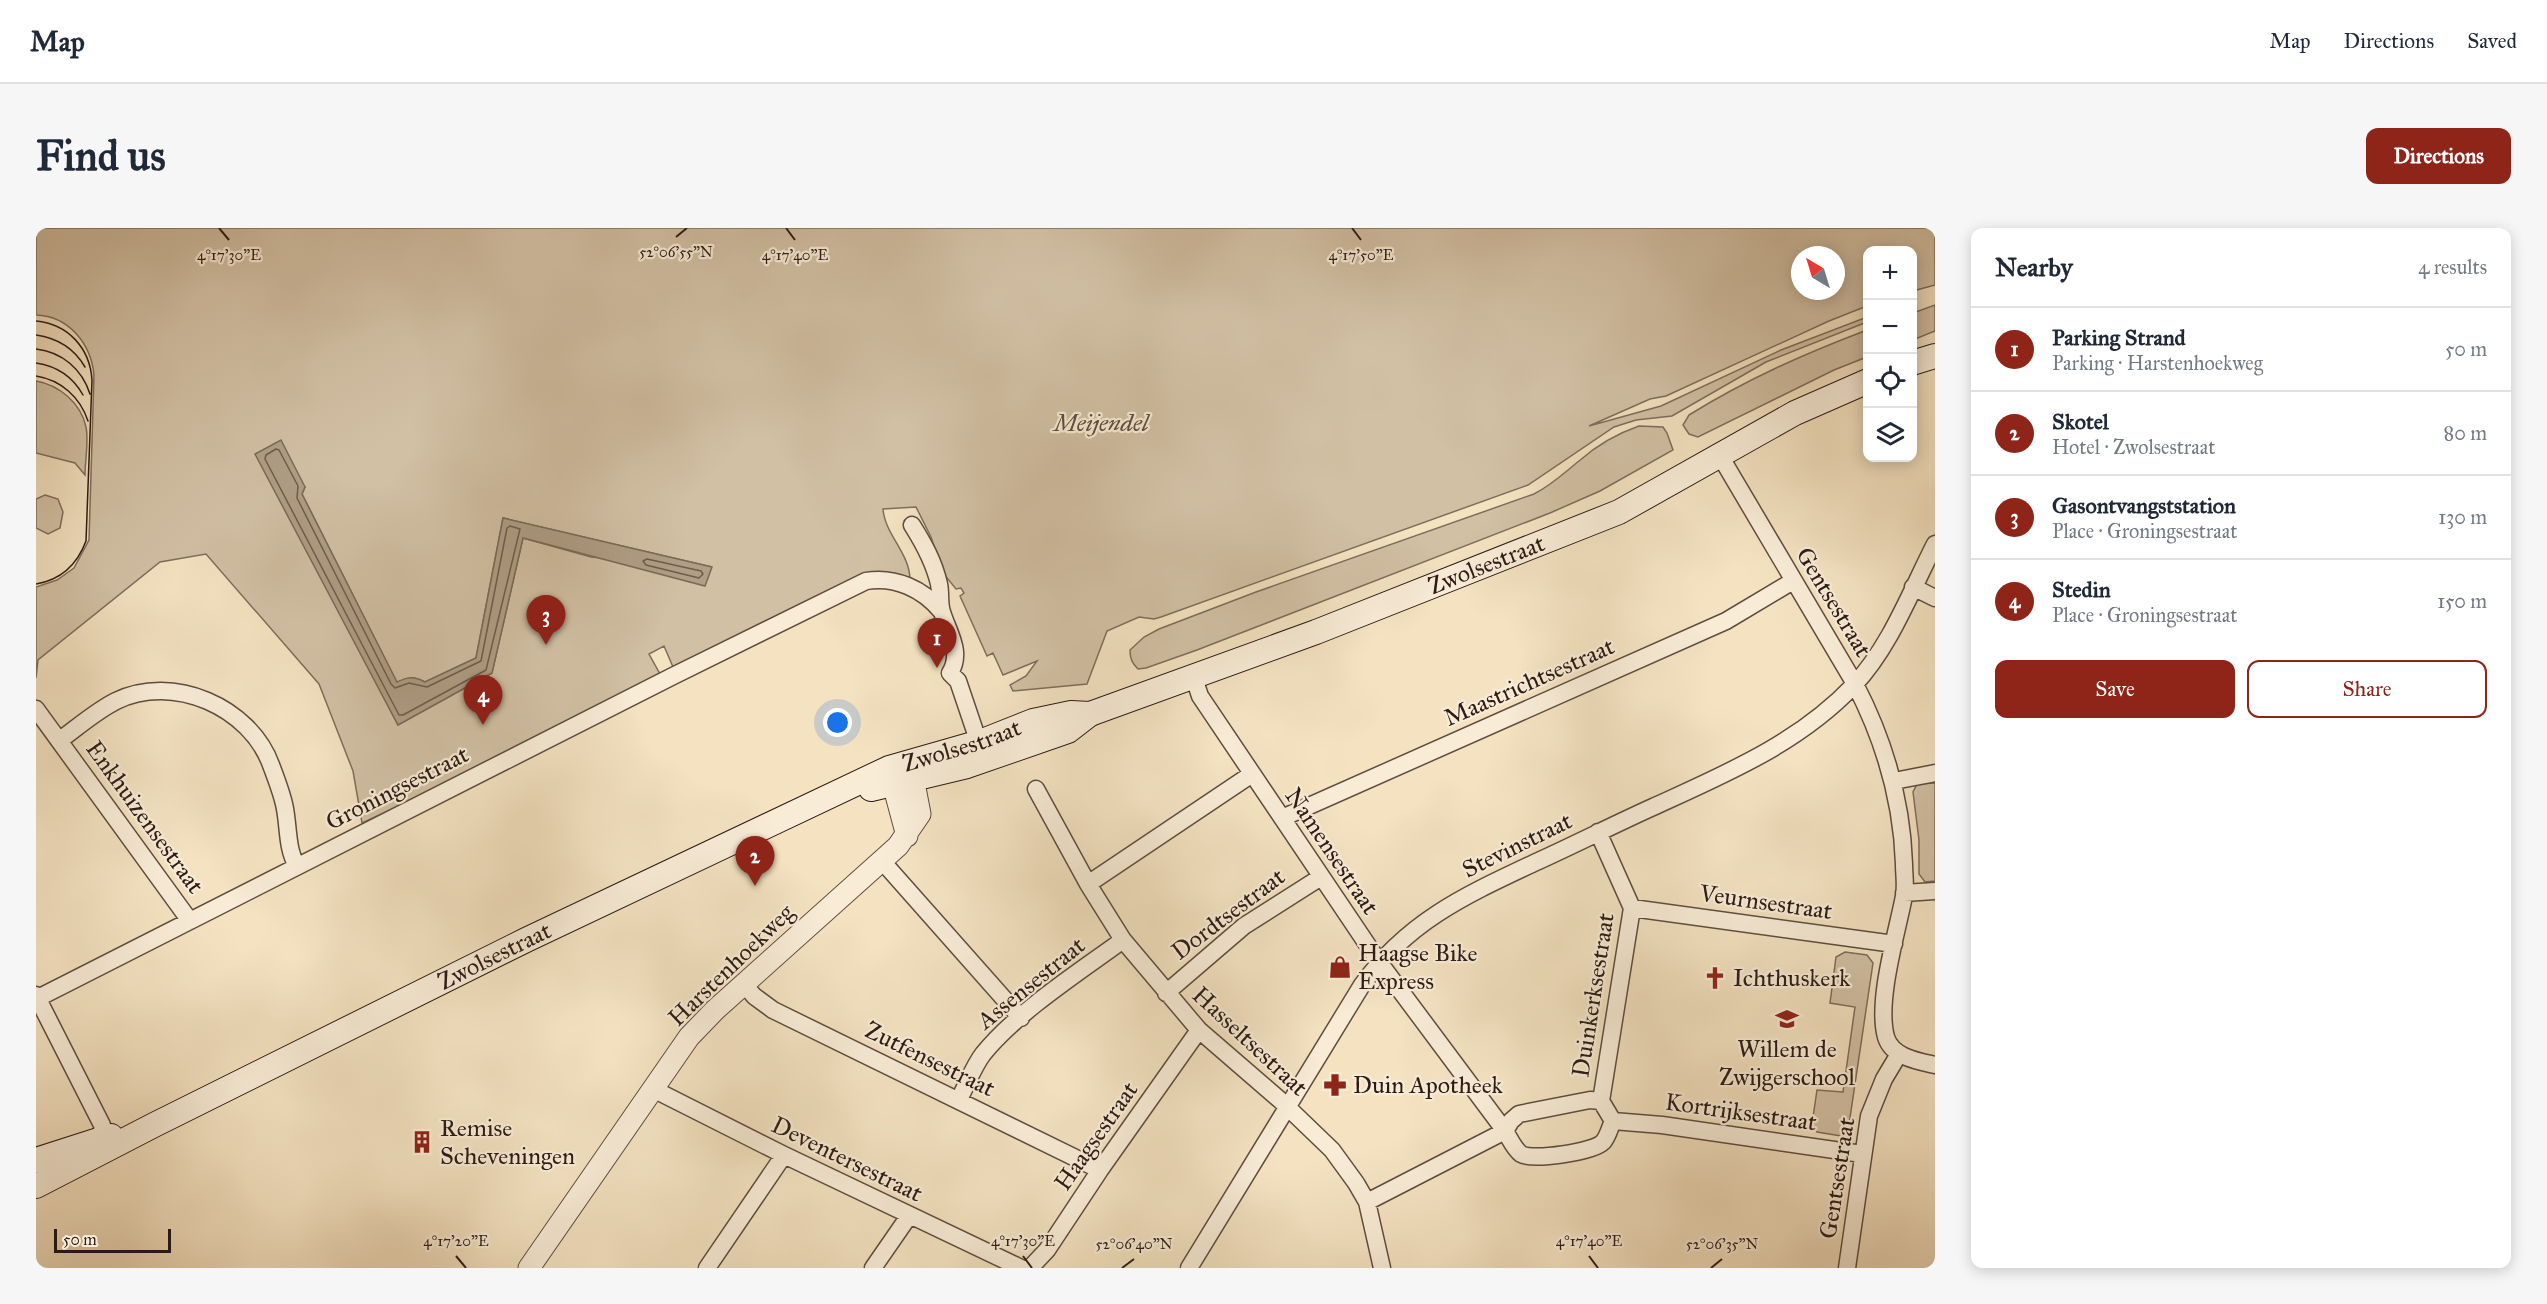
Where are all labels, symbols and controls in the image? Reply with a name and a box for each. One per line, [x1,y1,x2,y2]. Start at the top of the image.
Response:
text: Map [30,24,85,59]
text: Map [2270,28,2311,54]
text: Directions [2344,28,2434,54]
text: Saved [2467,28,2517,54]
button: Directions [2366,128,2511,184]
text: Find us [36,130,166,182]
text: 52°06'55"N [639,243,713,261]
text: 4°17'30"E [197,246,261,264]
text: 4°17'40"E [762,246,828,264]
text: 4°17'50"E [1329,246,1394,264]
north arrow [1791,246,1845,300]
map controls [1863,246,1917,462]
button: + [1863,246,1917,300]
text: Nearby [1995,251,2073,283]
text: 4 results [2418,255,2487,279]
button: − [1863,300,1917,354]
text: Parking Strand [2052,324,2186,351]
text: 1 [2011,337,2018,361]
text: 50 m [2445,337,2487,361]
text: Parking · Harstenhoekweg [2052,351,2263,375]
button: locate [1863,354,1917,408]
park label: Meijendel [1052,408,1151,438]
button: layers [1863,408,1917,462]
text: Skotel [2052,408,2109,435]
text: 2 [2010,421,2019,445]
text: 80 m [2444,421,2487,445]
text: Hotel · Zwolsestraat [2052,435,2215,459]
text: Gasontvangststation [2052,492,2236,519]
text: 3 [2011,505,2019,529]
text: 130 m [2438,505,2487,529]
text: Place · Groningsestraat [2052,519,2237,543]
street label: Zwolsestraat [1424,528,1549,601]
street label: Gentsestraat [1790,542,1879,663]
text: Stedin [2052,576,2111,603]
text: 4 [2009,589,2020,613]
text: 150 m [2437,589,2487,613]
pin: 3 [526,596,566,645]
text: Place · Groningsestraat [2052,603,2237,627]
pin: 1 [918,618,956,668]
street label: Maastrichtsestraat [1439,631,1619,733]
button: Save [1995,660,2235,718]
button: Share [2247,660,2487,718]
pin: 4 [464,676,502,725]
your location [823,708,852,737]
street label: Zwolsestraat [899,712,1026,778]
street label: Enkhuizensestraat [79,735,211,900]
street label: Groningsestraat [321,739,474,837]
street label: Namensestraat [1279,782,1386,921]
street label: Stevinstraat [1457,805,1577,884]
pin: 2 [736,836,774,886]
street label: Dordtsestraat [1165,861,1291,966]
street label: Veurnsestraat [1697,878,1835,926]
street label: Harstenhoekweg [662,897,801,1033]
street label: Duinkerksestraat [1565,910,1621,1079]
street label: Zwolsestraat [433,915,556,996]
street label: Assensestraat [970,930,1092,1036]
place label: Haagse Bike Express [1358,938,1477,996]
shop icon: Haagse Bike Express [1327,954,1353,980]
place label: Ichthuskerk [1733,963,1851,993]
church icon: Ichthuskerk [1702,965,1728,991]
street label: Hasseltsestraat [1186,980,1314,1102]
school or university icon: Willem de Zwijgerschool [1774,1006,1800,1032]
street label: Zutfensestraat [860,1015,1000,1104]
place label: Willem de Zwijgerschool [1719,1034,1856,1092]
place label: Duin Apotheek [1353,1070,1504,1100]
pharmacy icon: Duin Apotheek [1322,1072,1348,1098]
street label: Haagsestraat [1048,1075,1145,1196]
street label: Kortrijksestraat [1663,1087,1819,1138]
street label: Deventersestraat [767,1110,928,1209]
place label: Remise Scheveningen [440,1113,575,1171]
street label: Gentsestraat [1813,1115,1861,1241]
building icon: Remise Scheveningen [409,1129,435,1155]
scale bar [54,1226,171,1254]
text: 50 m [63,1230,97,1249]
text: 4°17'20"E [423,1232,489,1250]
text: 4°17'30"E [991,1232,1055,1250]
text: 4°17'40"E [1556,1232,1622,1250]
text: 52°06'40"N [1096,1235,1173,1253]
text: 52°06'35"N [1686,1235,1759,1253]

